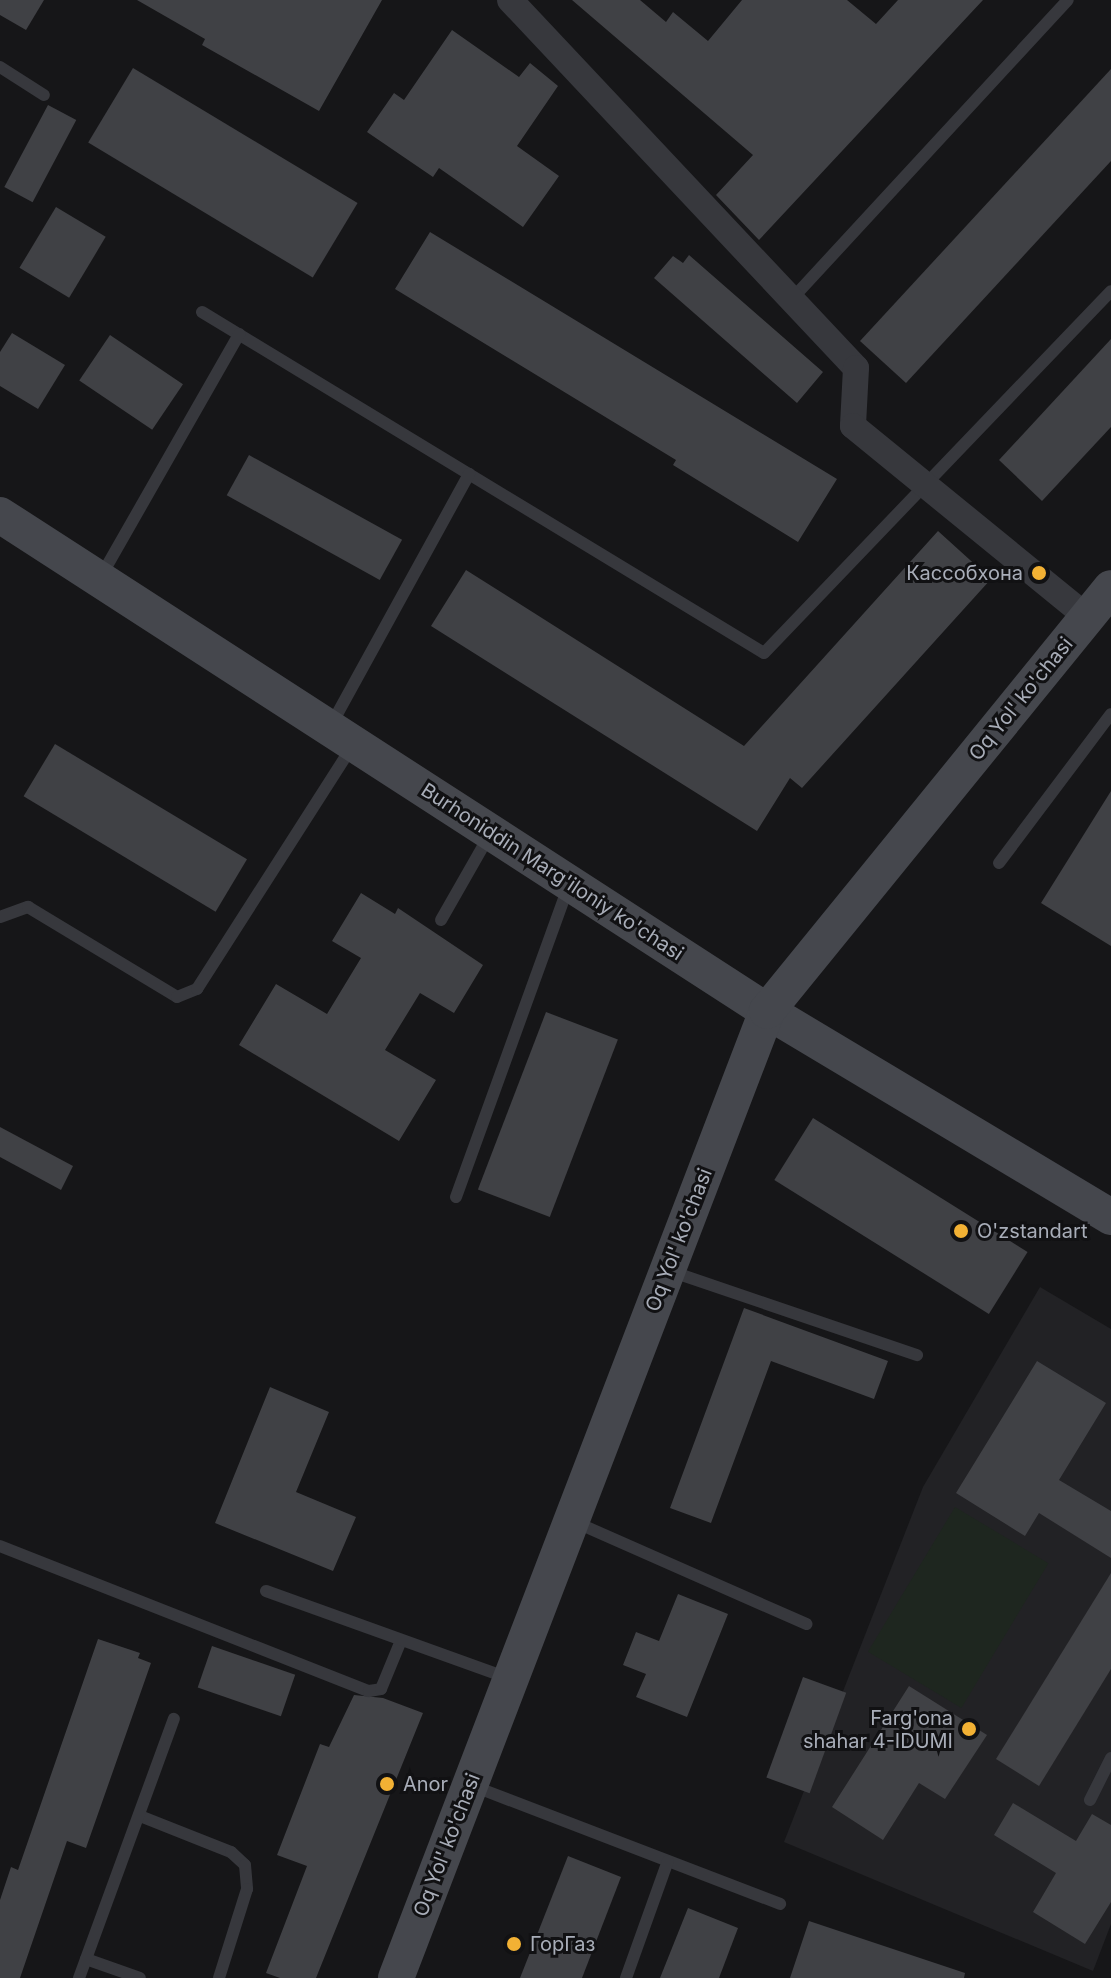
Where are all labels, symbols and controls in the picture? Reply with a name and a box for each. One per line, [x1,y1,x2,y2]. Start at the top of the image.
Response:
place label: Кассобхона [906,561,1023,585]
marker: Кассобхона [1030,564,1048,582]
street label: Oq Yol' ko'chasi [964,633,1078,765]
street label: Burhoniddin Marg'iloniy ko'chasi [416,778,688,966]
street label: Oq Yol' ko'chasi [641,1165,717,1315]
place label: O'zstandart [977,1219,1087,1243]
marker: O'zstandart [952,1222,970,1240]
place label: Farg'ona shahar 4-IDUMI [803,1706,953,1753]
marker: Farg'ona shahar 4-IDUMI [960,1720,978,1738]
street label: Oq Yol' ko'chasi [409,1770,485,1920]
place label: Anor [403,1772,448,1796]
marker: Anor [378,1775,396,1793]
place label: ГорГаз [530,1932,595,1956]
marker: ГорГаз [505,1935,523,1953]

